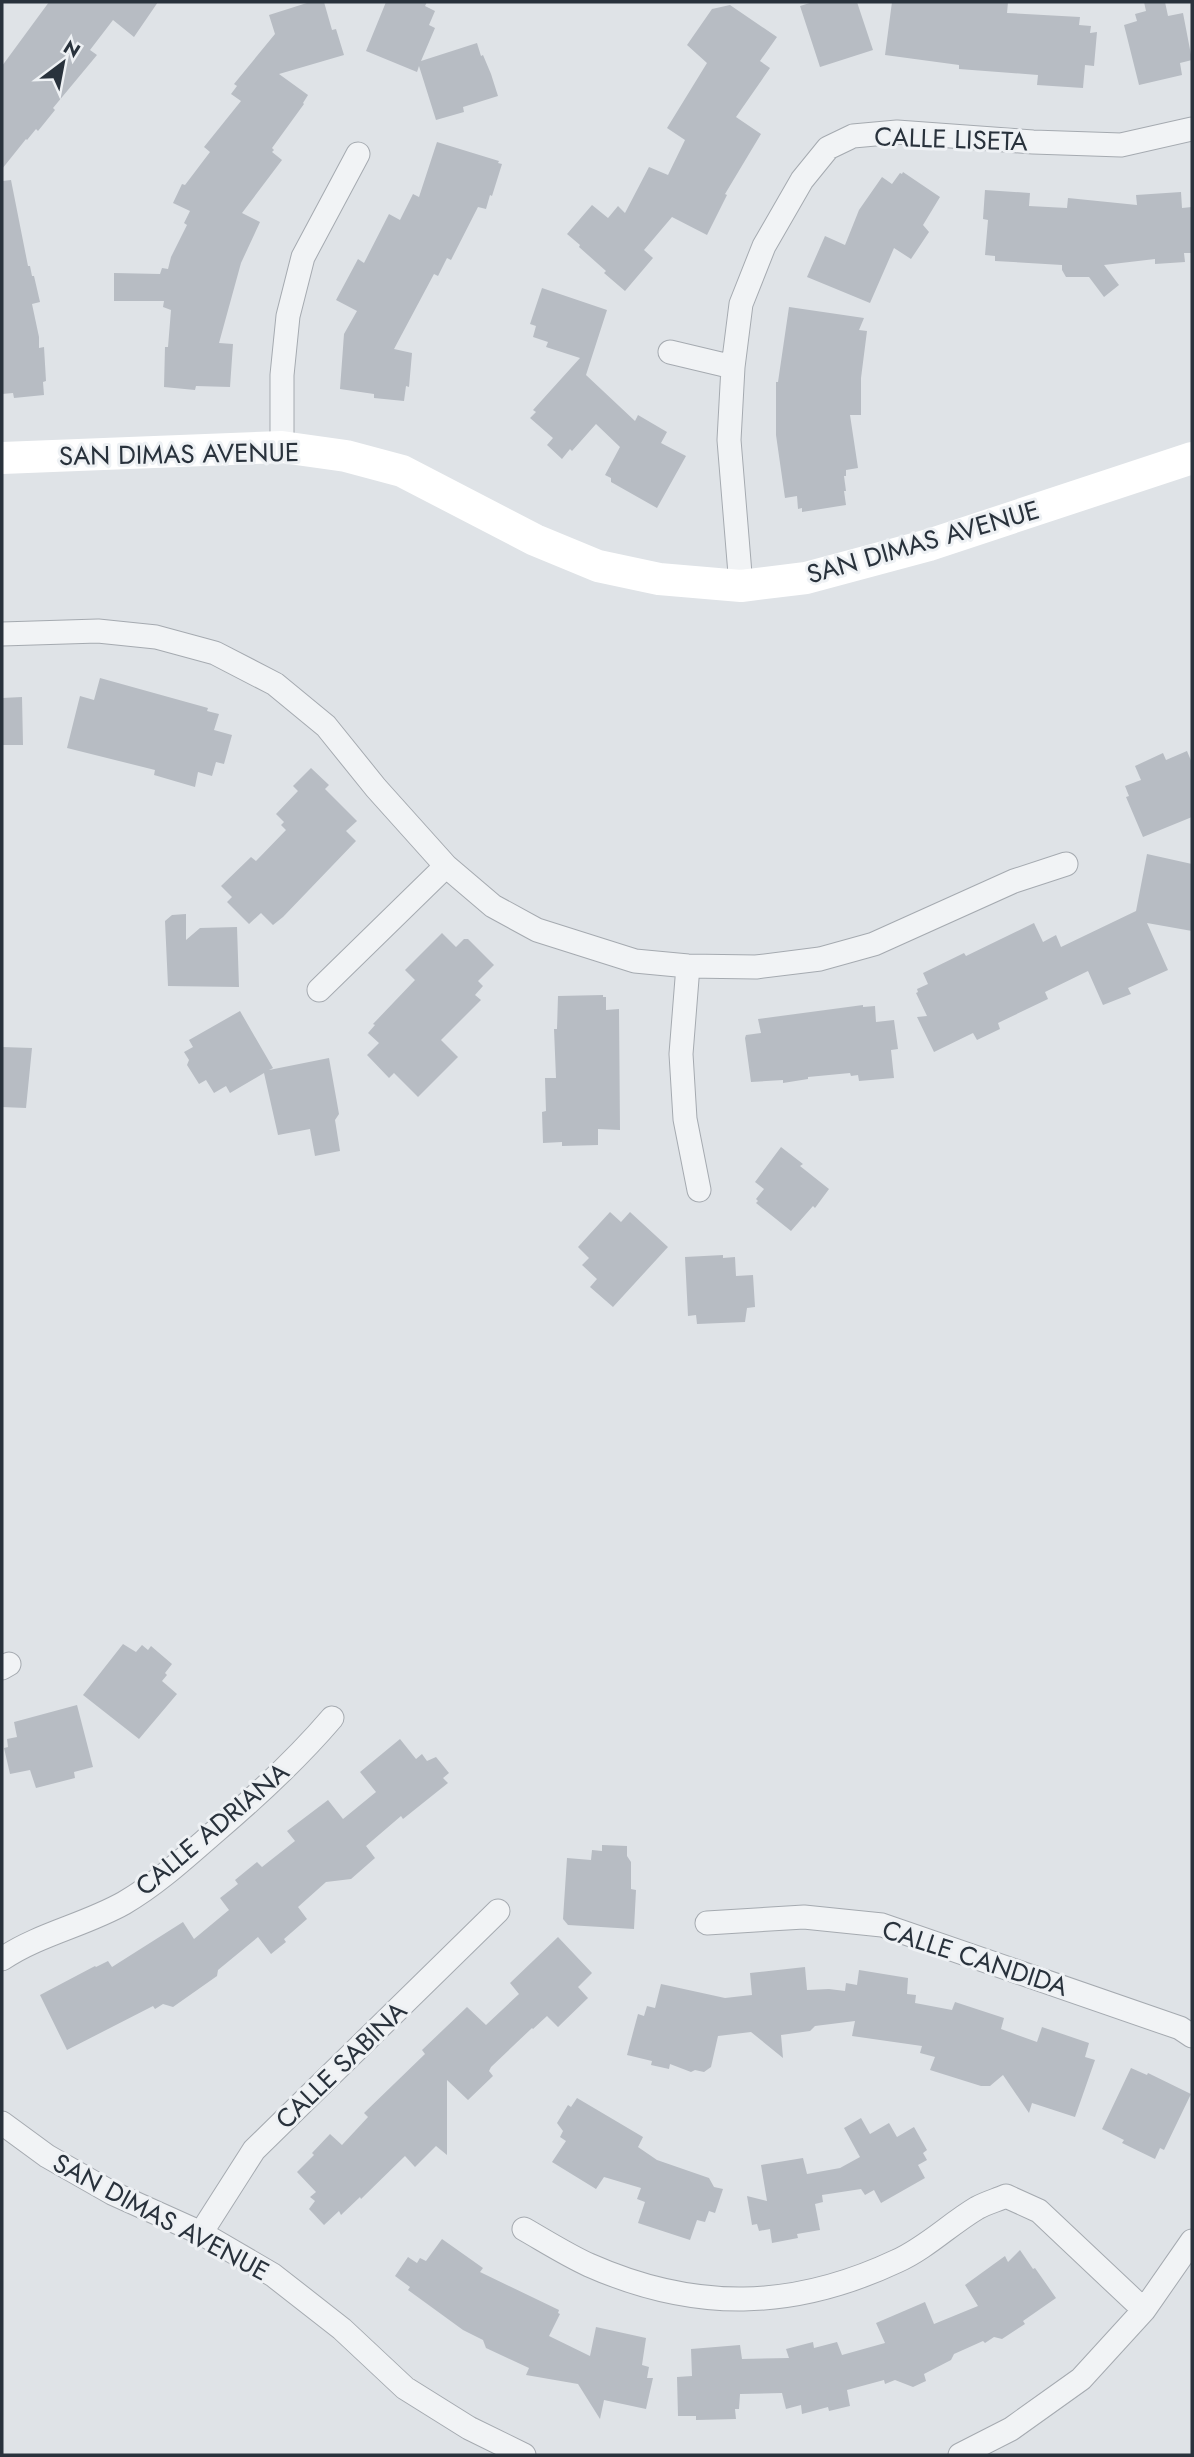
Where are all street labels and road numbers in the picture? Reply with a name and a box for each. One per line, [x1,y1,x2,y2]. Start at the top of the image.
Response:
street label: CALLE LISETA [874,117,1029,161]
street label: SAN DIMAS AVENUE [58,433,300,475]
street label: SAN DIMAS AVENUE [802,491,1044,593]
street label: CALLE ADRIANA [127,1753,298,1905]
street label: CALLE CANDIDA [877,1910,1073,2006]
street label: CALLE SABINA [267,1992,416,2138]
street label: SAN DIMAS AVENUE [46,2144,276,2290]

